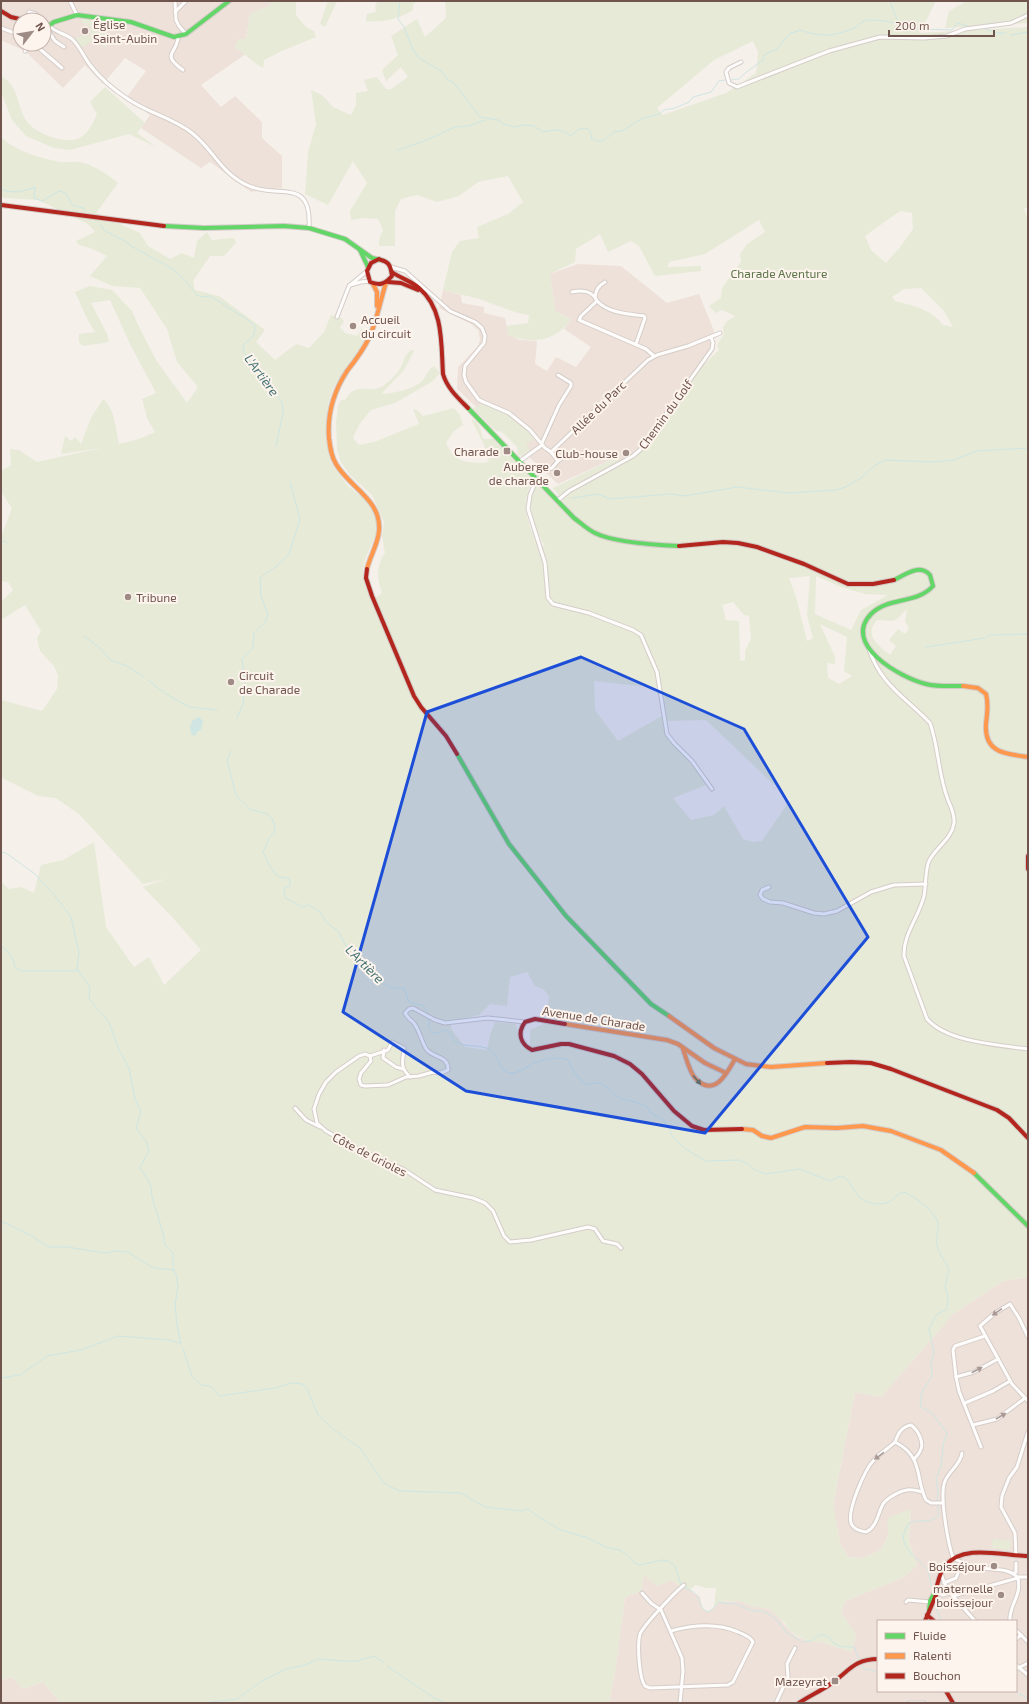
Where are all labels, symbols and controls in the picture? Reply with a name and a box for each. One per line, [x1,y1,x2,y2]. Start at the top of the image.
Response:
north arrow [12,12,52,52]
scale bar [889,12,994,38]
place label: Église Saint-Aubin [93,17,157,45]
text: 200 m [895,18,929,32]
text: N [33,20,49,33]
marker: Église Saint-Aubin [80,26,90,36]
park label: Charade Aventure [731,266,827,280]
place label: Accueil du circuit [361,312,412,340]
marker: Accueil du circuit [348,321,358,331]
water label: L'Artière [241,351,283,399]
street label: Chemin du Golf [635,376,695,451]
street label: Allée du Parc [568,377,628,437]
place label: Charade [454,444,499,458]
marker: Charade [502,446,512,456]
place label: Club-house [555,446,618,460]
marker: Club-house [621,448,631,458]
place label: Auberge de charade [489,459,549,487]
marker: Auberge de charade [552,468,562,478]
place label: Tribune [136,590,177,604]
marker: Tribune [123,592,133,602]
place label: Circuit de Charade [239,668,300,696]
marker: Circuit de Charade [226,677,236,687]
water label: L'Artière [342,941,388,987]
street label: Avenue de Charade [542,1003,646,1033]
one-way arrow [693,1074,702,1085]
street label: Côte de Grioles [330,1129,410,1179]
one-way arrow [992,1308,1002,1316]
one-way arrow [972,1367,983,1373]
one-way arrow [996,1412,1006,1420]
one-way arrow [874,1452,885,1460]
place label: Boisséjour [929,1559,986,1574]
marker: Boisséjour [989,1561,999,1571]
place label: maternelle boissejour [933,1581,993,1610]
marker: maternelle boissejour [996,1590,1006,1600]
legend [877,1620,1017,1692]
text: Fluide [913,1628,946,1642]
text: Ralenti [913,1648,952,1662]
text: Bouchon [913,1668,961,1682]
place label: Mazeyrat [775,1674,827,1688]
marker: Mazeyrat [830,1676,840,1686]

